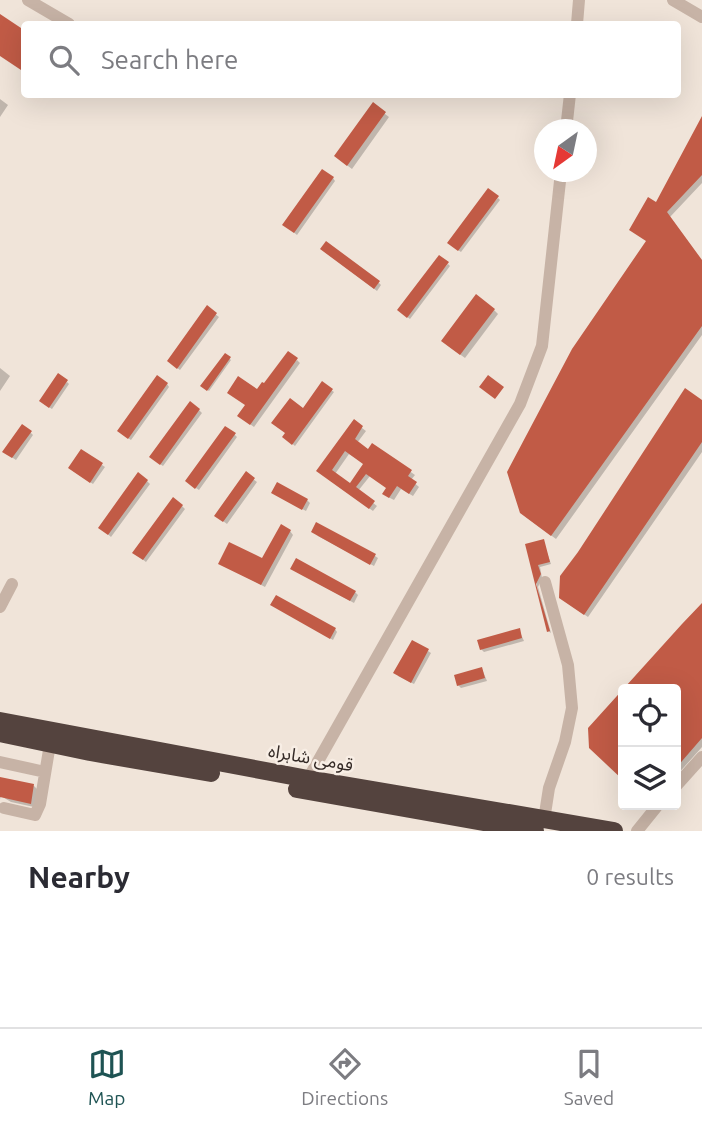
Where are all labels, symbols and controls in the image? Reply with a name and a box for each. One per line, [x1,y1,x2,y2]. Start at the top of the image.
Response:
search box [21,21,681,98]
icon: search [45,41,83,79]
text: Search here [101,45,238,74]
north arrow [534,119,597,182]
map controls [618,684,681,810]
button: locate [618,684,681,747]
street label: قومی شاہراہ [267,740,355,776]
button: layers [618,747,681,810]
text: Nearby [28,860,130,894]
text: 0 results [586,864,674,889]
tab: Map [88,1045,126,1109]
tab: Directions [301,1045,388,1109]
tab: Saved [564,1045,614,1109]

